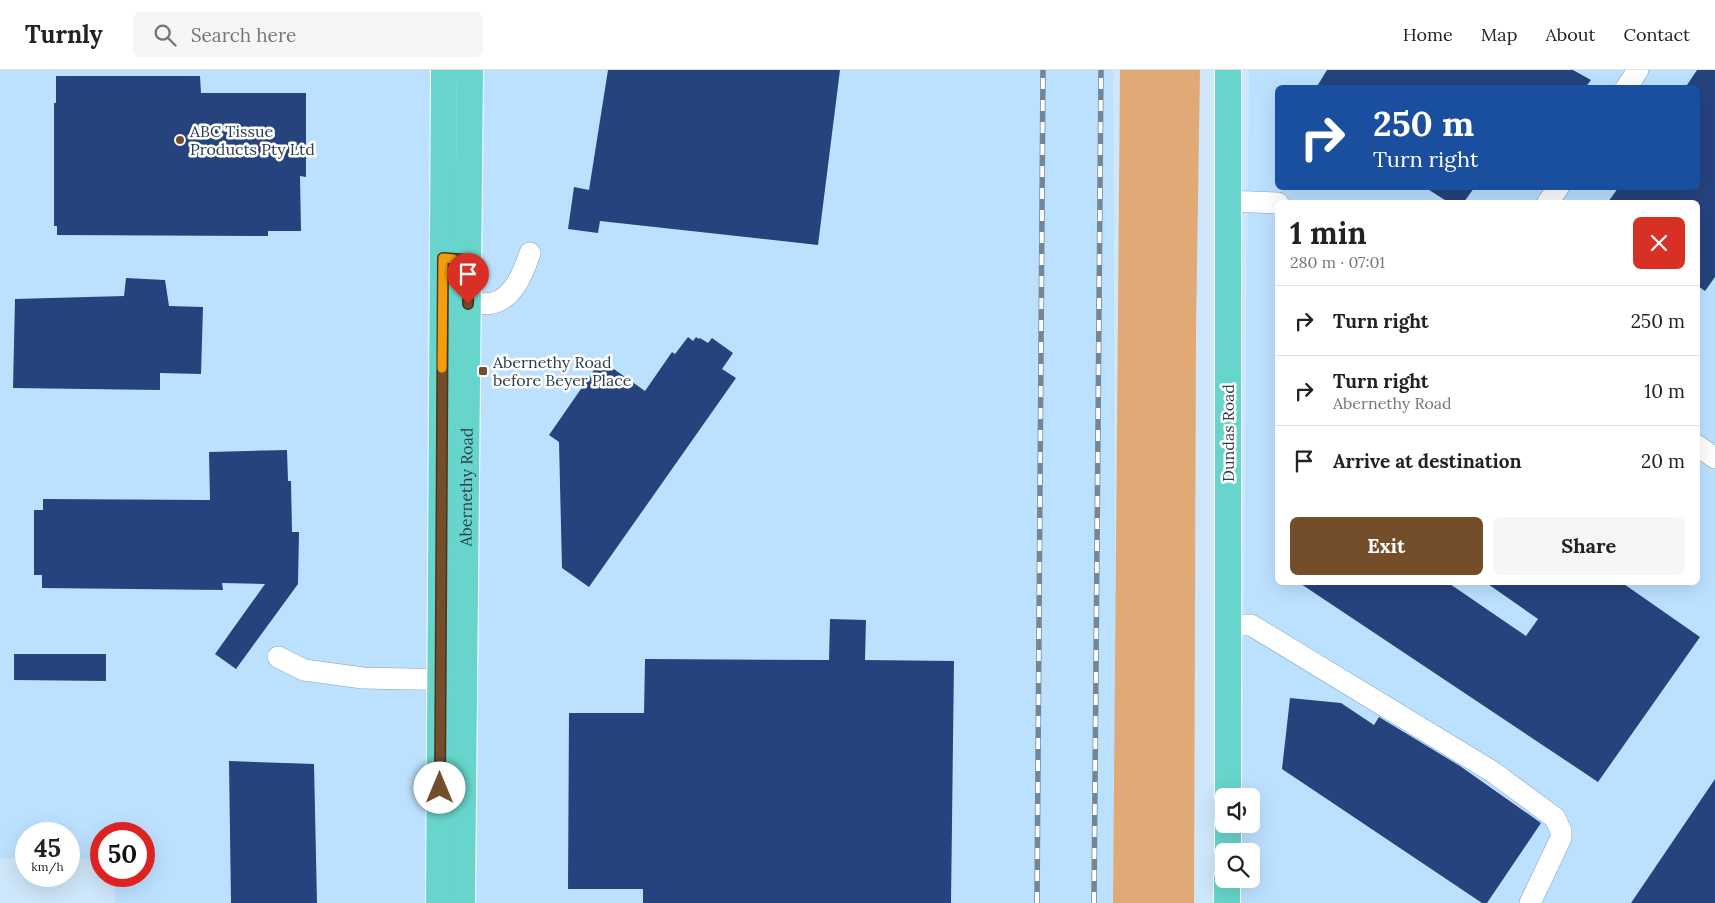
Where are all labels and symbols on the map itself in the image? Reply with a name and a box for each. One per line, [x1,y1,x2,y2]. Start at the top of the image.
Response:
place label: ABC Tissue Products Pty Ltd [189,121,315,159]
marker: ABC Tissue Products Pty Ltd [174,134,186,146]
pin [447,253,489,304]
place label: Abernethy Road before Beyer Place [492,352,632,390]
marker: Abernethy Road before Beyer Place [477,365,489,377]
street label: Dundas Road [1218,384,1238,482]
street label: Abernethy Road [455,427,477,547]
position arrow [413,761,465,813]
speed limit sign: 50 [90,822,155,887]

